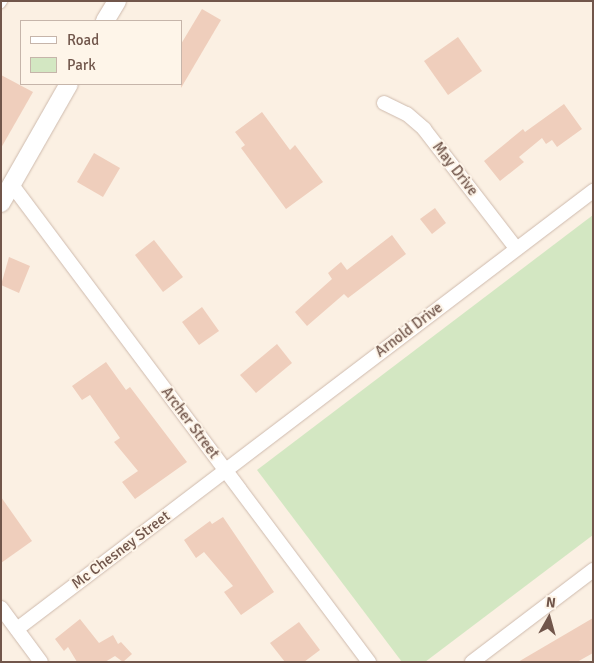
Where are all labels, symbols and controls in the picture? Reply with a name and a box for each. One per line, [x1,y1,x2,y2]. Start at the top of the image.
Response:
legend [20,20,182,85]
text: Road [67,31,99,49]
text: Park [67,56,96,74]
street label: May Drive [428,138,482,200]
street label: Arnold Drive [372,299,446,361]
street label: Archer Street [157,384,223,462]
street label: Mc Chesney Street [68,507,174,593]
north arrow [524,593,574,643]
text: N [545,594,557,612]

